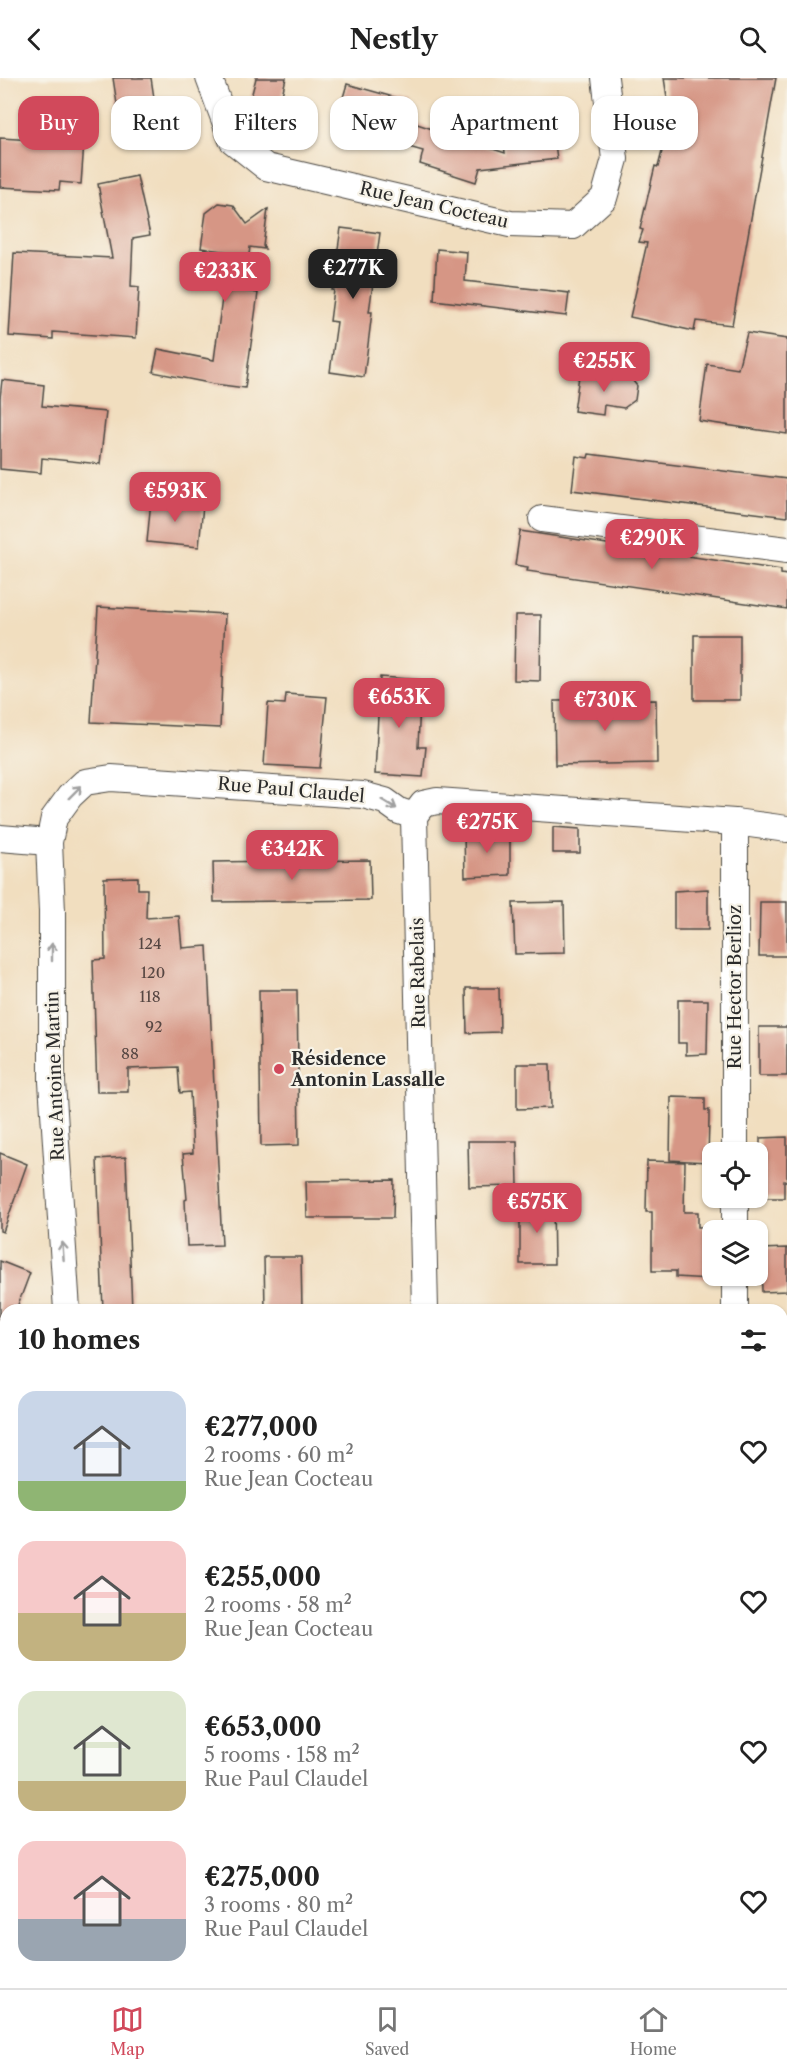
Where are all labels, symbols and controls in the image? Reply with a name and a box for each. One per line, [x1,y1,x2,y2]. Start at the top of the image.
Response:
icon: back [18,23,51,56]
text: Nestly [349,23,438,56]
icon: search [736,23,769,56]
chip: Buy [18,96,99,150]
chip: Rent [111,96,201,150]
chip: Filters [213,96,318,150]
chip: New [330,96,418,150]
chip: Apartment [430,96,579,150]
chip: House [591,96,698,150]
street label: Rue Jean Cocteau [357,177,511,233]
pin: €277K [311,249,395,300]
pin: €233K [183,252,267,303]
text: €277K [322,256,384,280]
text: €233K [193,259,257,283]
pin: €255K [562,342,646,393]
text: €255K [573,349,635,373]
pin: €593K [133,472,217,523]
text: €593K [144,479,206,503]
pin: €290K [610,519,694,570]
text: €290K [619,526,685,550]
pin: €653K [357,678,441,729]
pin: €730K [563,681,647,732]
text: €653K [368,685,430,709]
text: €730K [573,688,637,712]
street label: Rue Paul Claudel [216,773,366,807]
one-way arrow [67,784,82,799]
one-way arrow [380,799,397,811]
pin: €275K [445,803,529,854]
text: €275K [456,810,518,834]
pin: €342K [250,830,334,881]
text: €342K [260,837,324,861]
street label: Rue Hector Berlioz [724,905,746,1069]
street label: Rue Rabelais [406,917,430,1029]
house number: 124 [138,934,162,953]
one-way arrow [46,942,58,962]
house number: 120 [141,963,165,982]
house number: 118 [139,987,161,1006]
street label: Rue Antoine Martin [41,991,69,1161]
house number: 92 [145,1017,163,1036]
house number: 88 [121,1044,139,1063]
place label: Résidence Antonin Lassalle [290,1048,445,1091]
marker: Résidence Antonin Lassalle [272,1062,286,1076]
map controls [702,1142,768,1286]
button: locate [702,1142,768,1208]
pin: €575K [495,1183,579,1234]
text: €575K [506,1190,568,1214]
button: layers [702,1220,768,1286]
one-way arrow [58,1242,69,1262]
text: 10 homes [18,1324,140,1356]
icon: filters [737,1324,770,1357]
text: €277,000 [204,1411,318,1443]
icon: home [66,1415,138,1487]
icon: heart [737,1435,770,1468]
text: 2 rooms · 60 m² [204,1443,354,1467]
text: Rue Jean Cocteau [204,1467,373,1491]
text: €255,000 [204,1561,321,1593]
icon: home [66,1565,138,1637]
icon: heart [737,1585,770,1618]
text: 2 rooms · 58 m² [204,1593,352,1617]
text: Rue Jean Cocteau [204,1617,373,1641]
text: €653,000 [204,1711,322,1743]
icon: home [66,1715,138,1787]
icon: heart [737,1735,770,1768]
text: 5 rooms · 158 m² [204,1743,360,1767]
text: Rue Paul Claudel [204,1767,368,1791]
text: €275,000 [204,1861,320,1893]
icon: home [66,1865,138,1937]
icon: heart [737,1885,770,1918]
text: 3 rooms · 80 m² [204,1893,353,1917]
text: Rue Paul Claudel [204,1917,368,1941]
tab: Map [110,2003,145,2059]
tab: Saved [365,2003,409,2059]
tab: Home [630,2003,677,2059]

